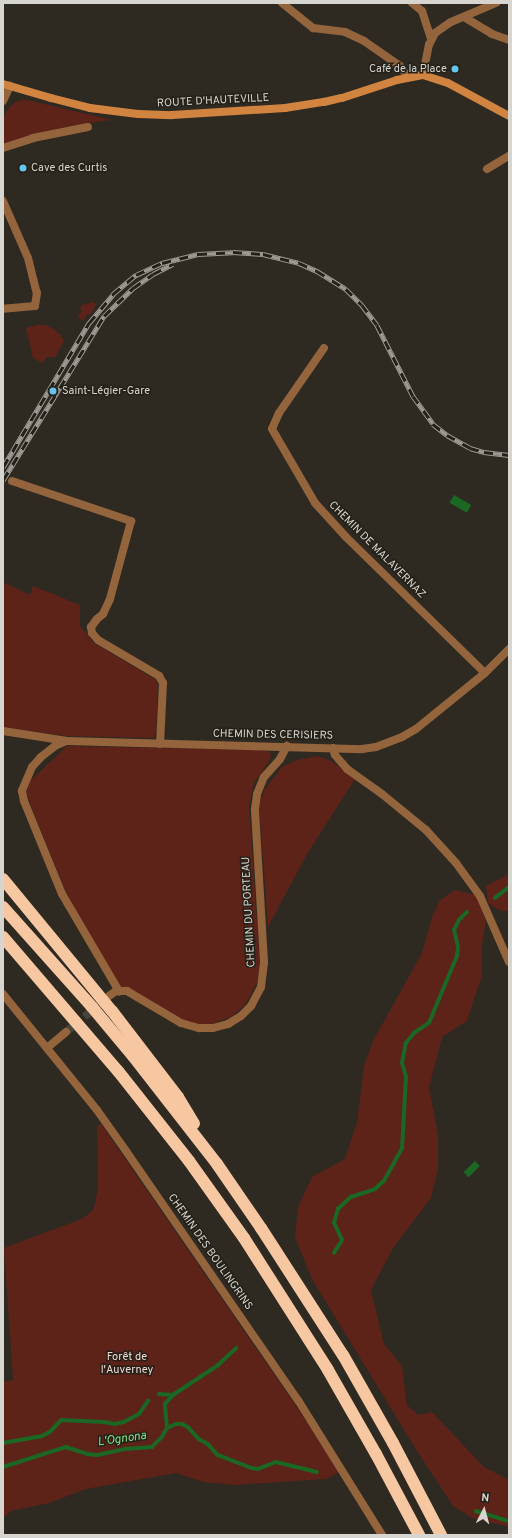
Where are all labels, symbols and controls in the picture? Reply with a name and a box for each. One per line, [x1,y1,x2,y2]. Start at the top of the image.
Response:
place label: Café de la Place [369,62,447,76]
marker: Café de la Place [450,64,460,74]
street label: ROUTE D'HAUTEVILLE [157,91,269,111]
place label: Cave des Curtis [31,161,107,175]
marker: Cave des Curtis [18,163,28,173]
place label: Saint-Légier-Gare [62,384,150,398]
marker: Saint-Légier-Gare [47,385,59,397]
street label: CHEMIN DE MALAVERNAZ [326,499,428,601]
street label: CHEMIN DES CERISIERS [213,727,333,743]
street label: CHEMIN DU PORTEAU [240,856,258,968]
street label: CHEMIN DES BOULINGRINS [165,1191,255,1313]
park label: Forêt de l'Auverney [101,1351,153,1377]
water label: L'Ognona [97,1429,147,1451]
north arrow [464,1490,504,1530]
text: N [481,1491,490,1505]

